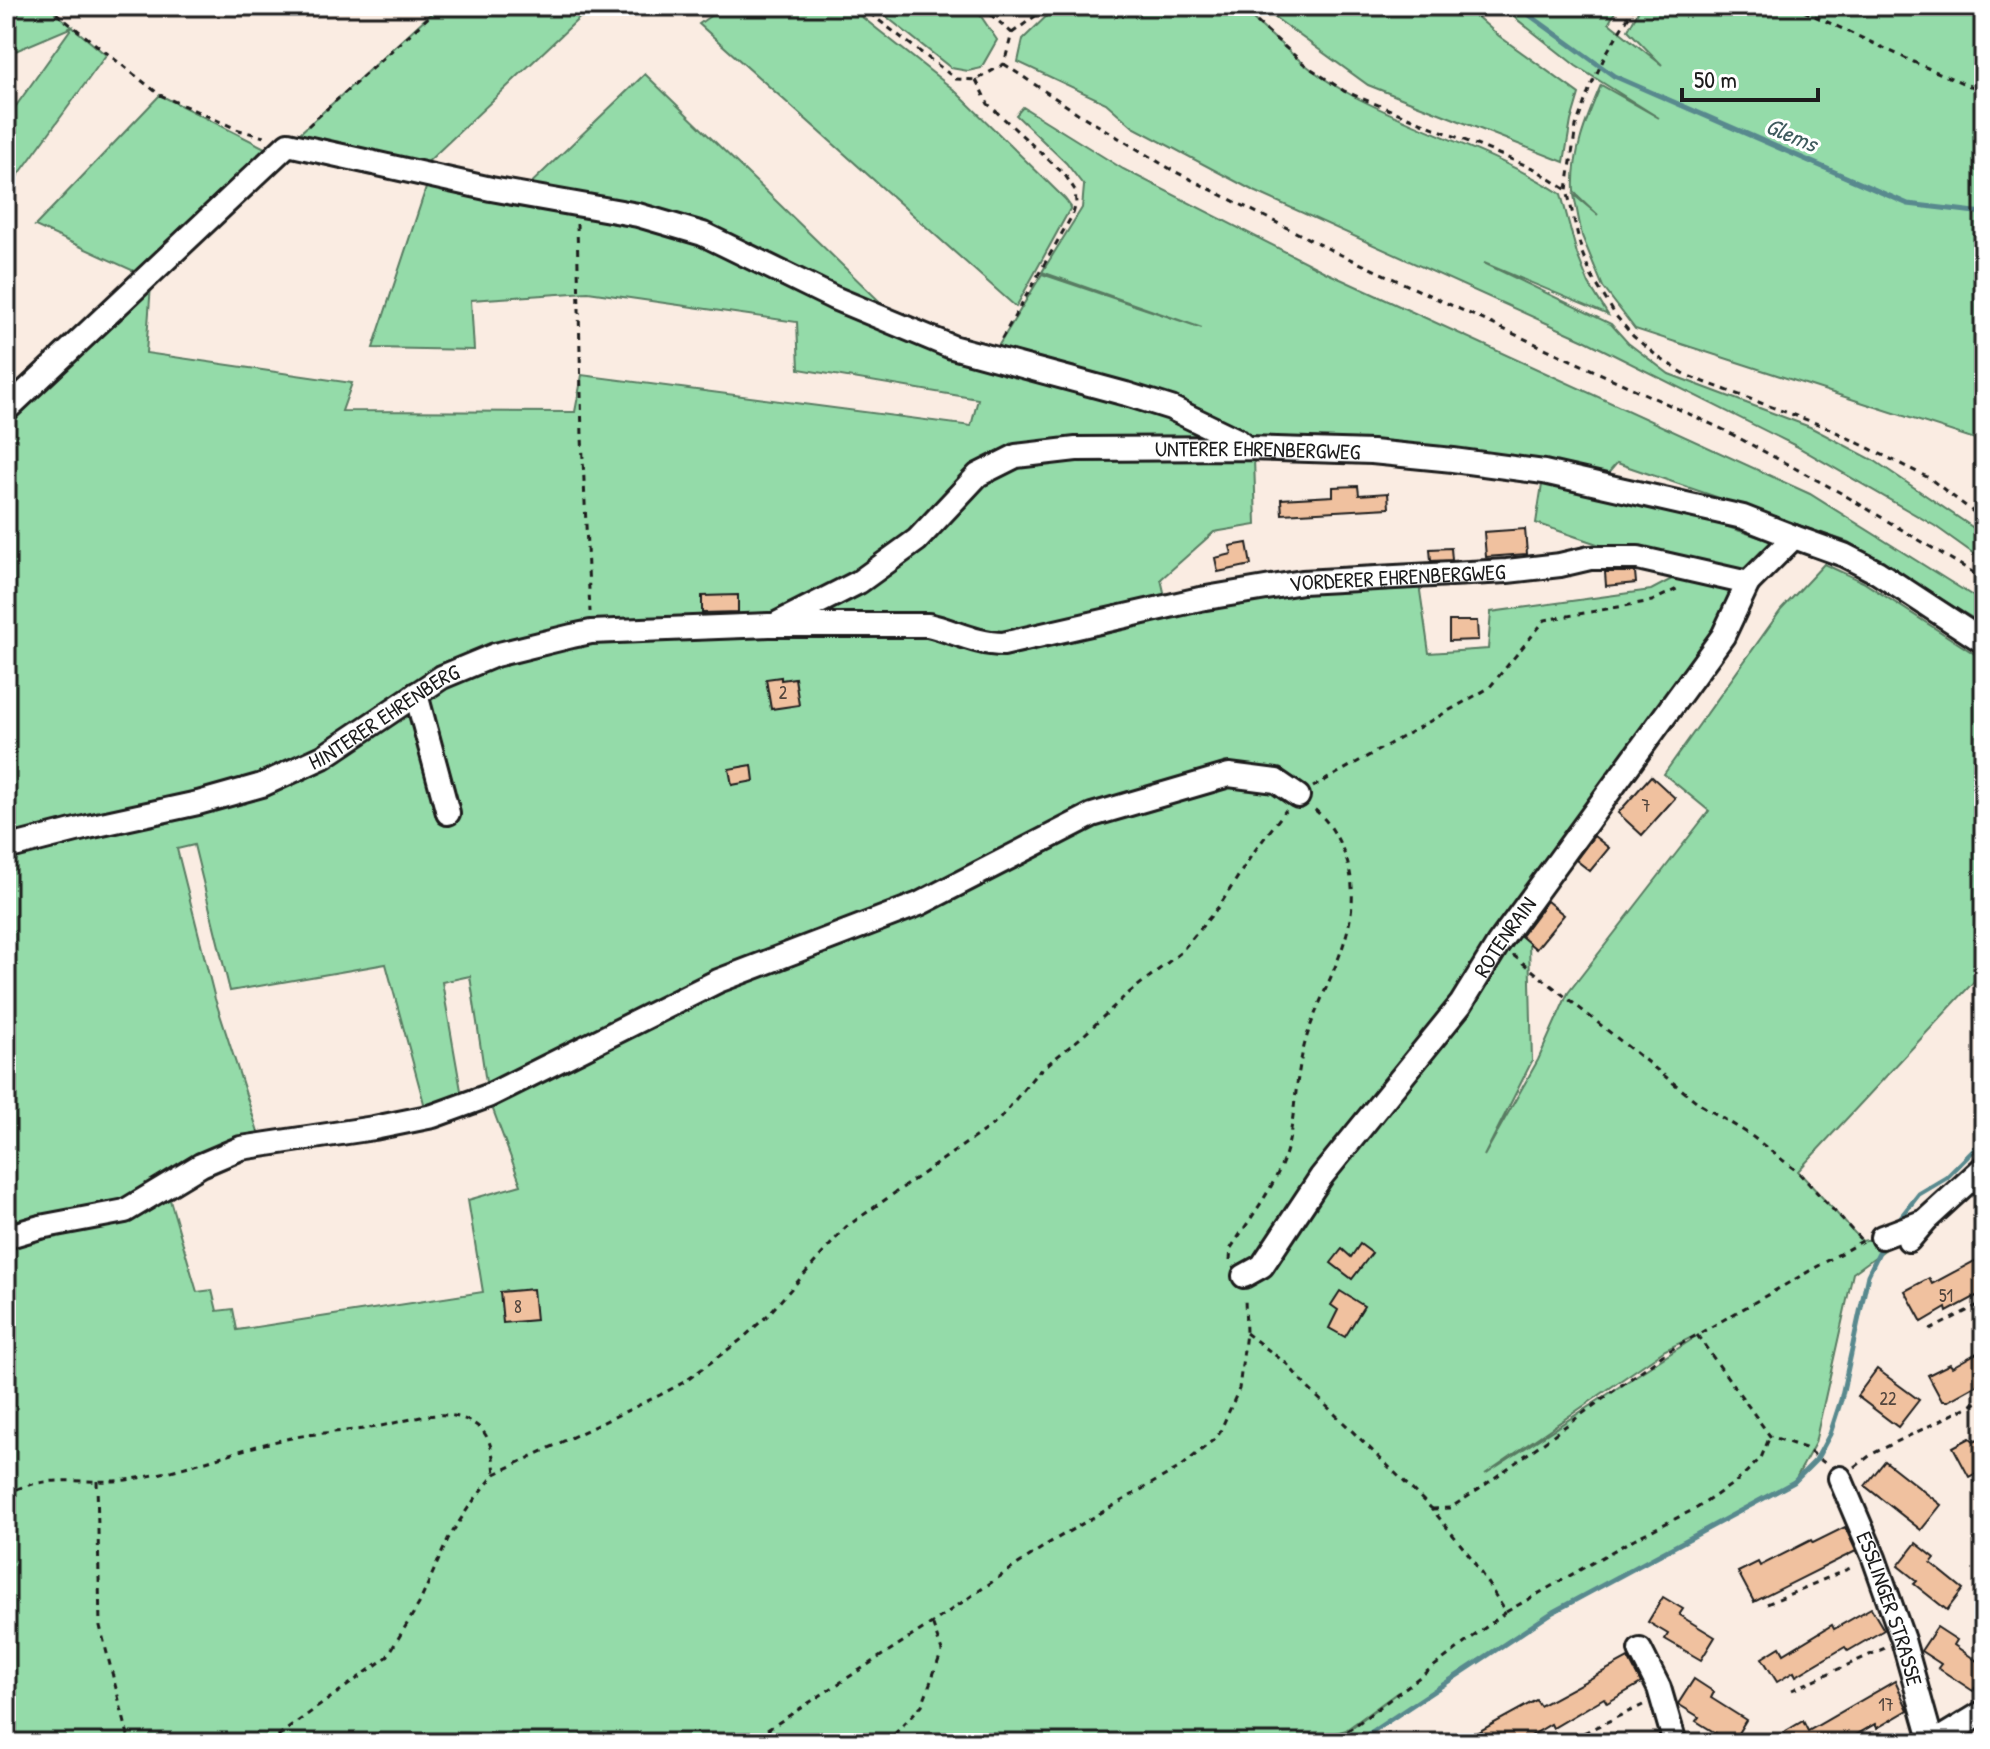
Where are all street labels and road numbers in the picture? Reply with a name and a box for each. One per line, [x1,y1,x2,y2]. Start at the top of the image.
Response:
street label: UNTERER EHRENBERGWEG [1155,433,1361,467]
street label: VORDERER EHRENBERGWEG [1287,556,1507,599]
street label: HINTERER EHRENBERG [304,656,464,777]
street label: ROTENRAIN [1466,890,1543,983]
street label: ESSLINGER STRASSE [1849,1527,1930,1689]

